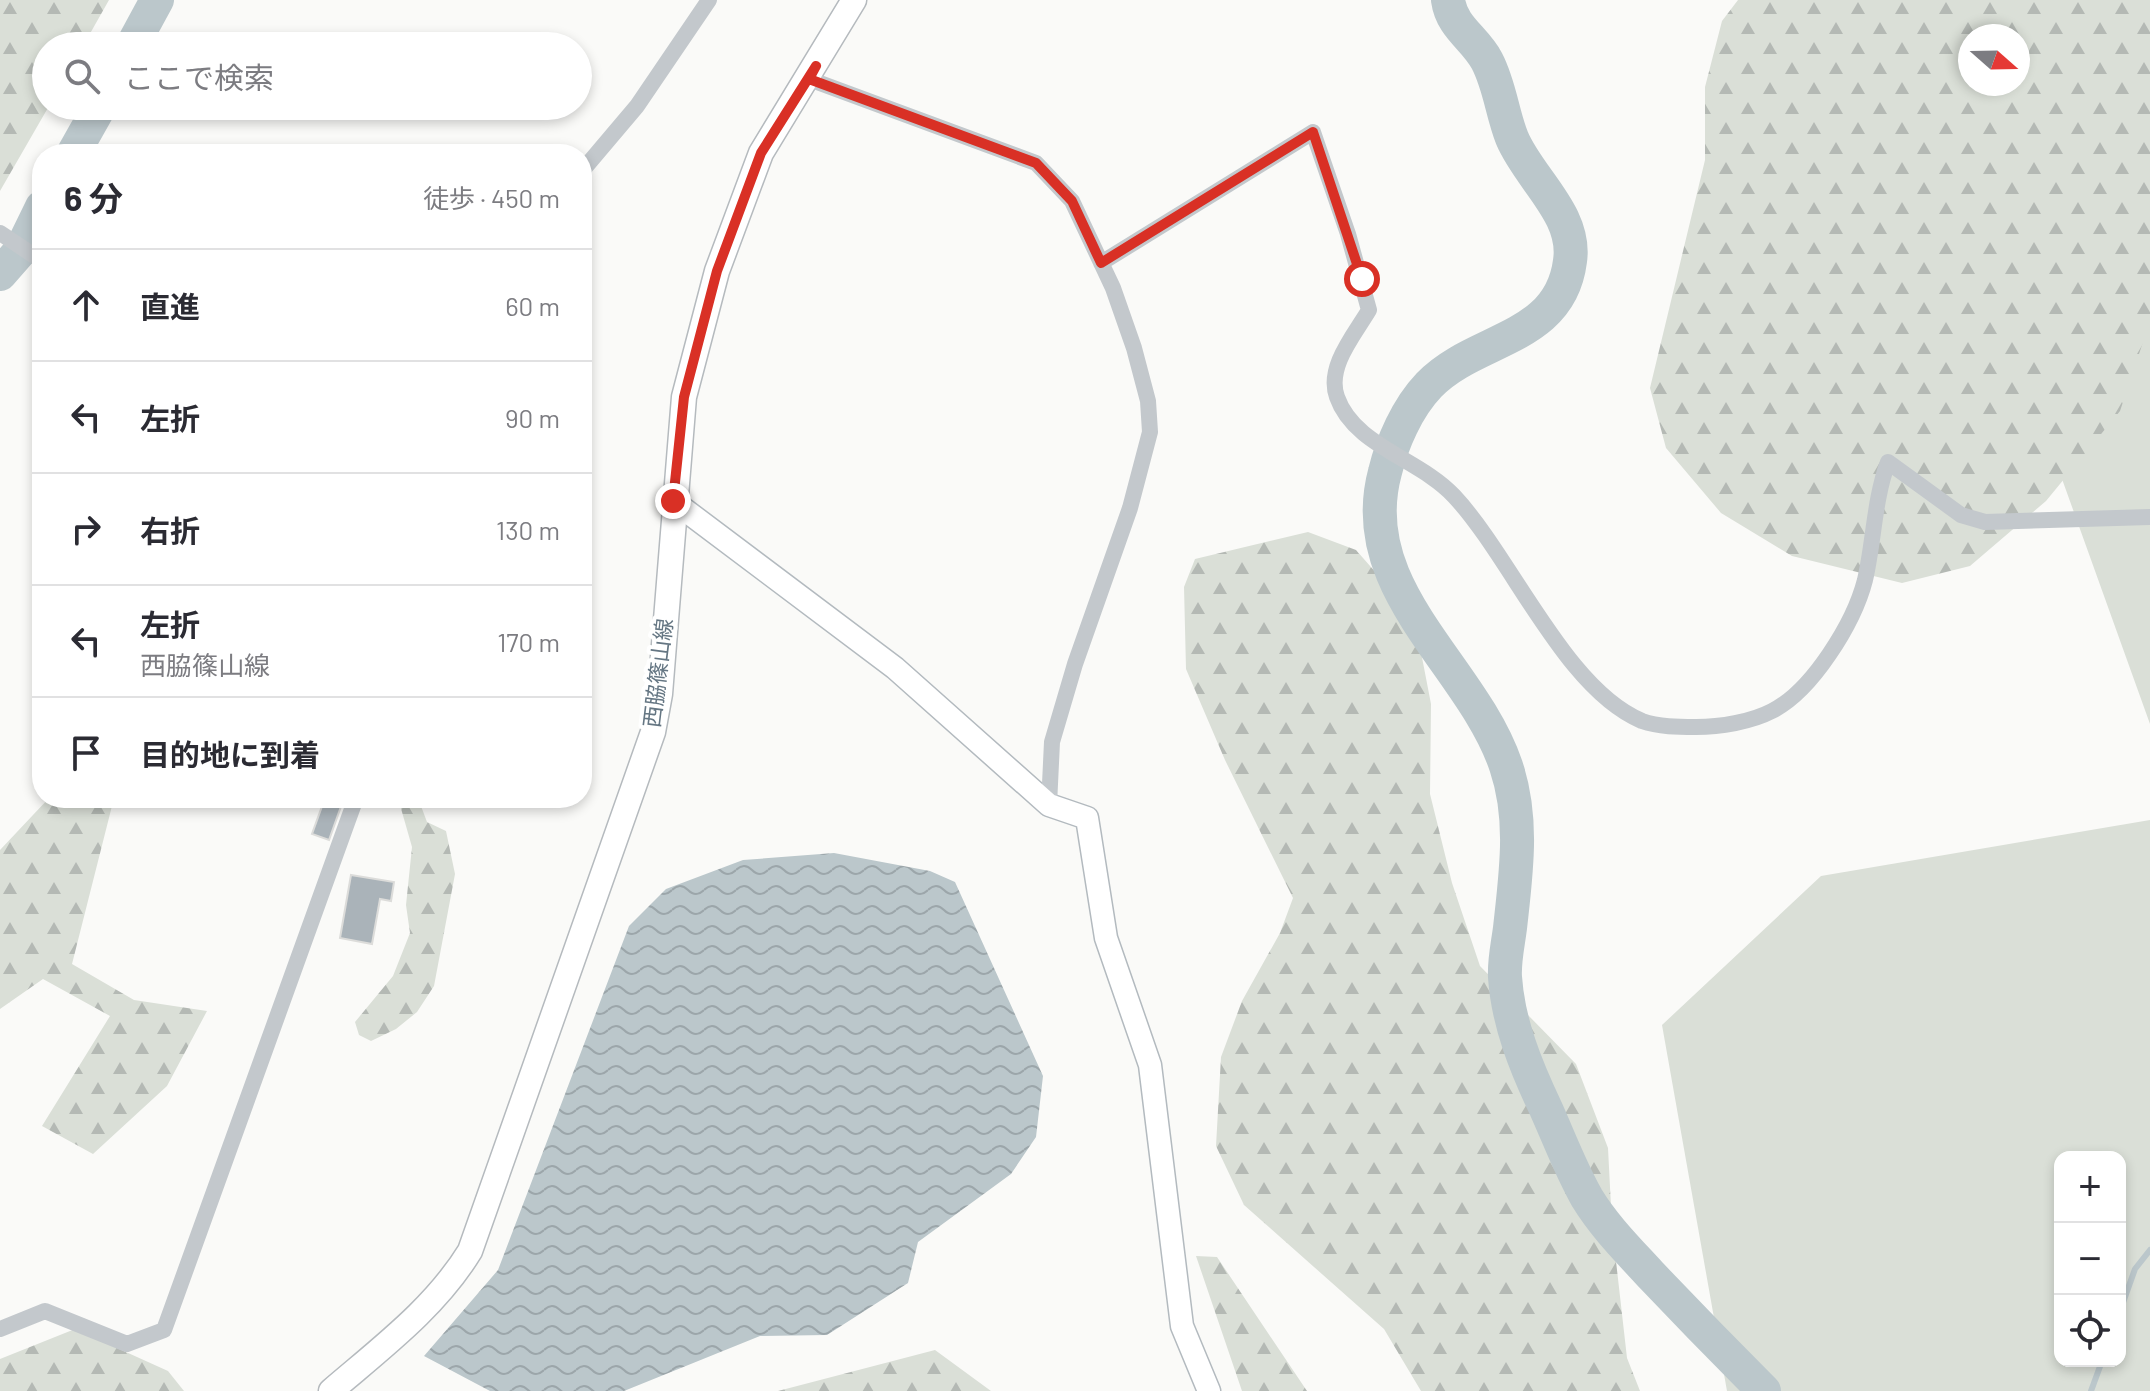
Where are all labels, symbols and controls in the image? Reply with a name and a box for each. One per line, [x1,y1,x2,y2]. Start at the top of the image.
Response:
north arrow [1958,24,2030,96]
search box [32,32,592,120]
icon: search [60,54,104,98]
text: ここで検索 [124,59,274,95]
text: 6 分 [64,177,123,218]
text: 徒歩 · 450 m [423,182,560,213]
route start [1344,261,1380,297]
icon: ahead [64,283,108,327]
text: 直進 [140,288,200,324]
text: 60 m [505,290,560,321]
icon: left [64,395,108,439]
text: 左折 [140,400,200,436]
text: 90 m [505,402,560,433]
route end [655,483,691,519]
icon: right [64,507,108,551]
text: 右折 [140,512,200,548]
text: 130 m [496,514,560,545]
text: 左折 [140,606,200,642]
street label: 西脇篠山線 [637,617,677,729]
icon: left [64,619,108,663]
text: 170 m [497,626,560,657]
text: 西脇篠山線 [140,649,270,680]
icon: arrive [64,731,108,775]
text: 目的地に到着 [140,736,320,772]
map controls [2054,1151,2126,1367]
button: + [2054,1151,2126,1223]
button: − [2054,1223,2126,1295]
button: locate [2054,1295,2126,1367]

